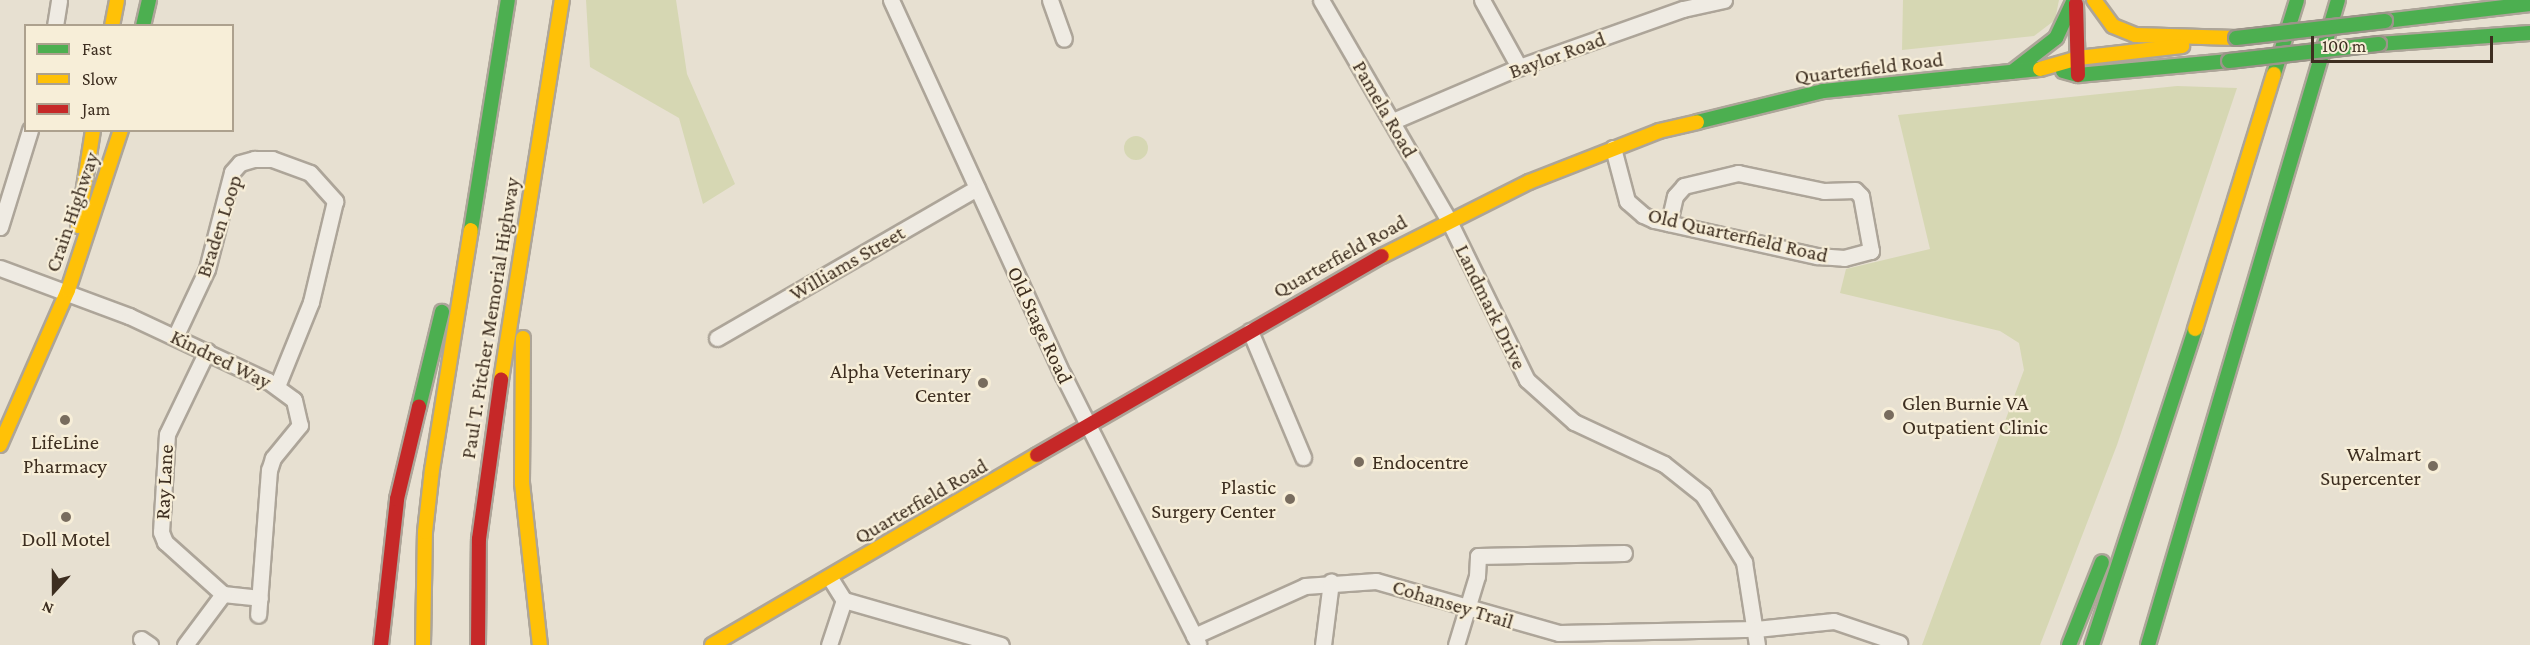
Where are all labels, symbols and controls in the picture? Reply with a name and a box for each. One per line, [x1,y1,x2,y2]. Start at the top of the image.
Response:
legend [24,24,234,132]
scale bar [2314,24,2496,62]
street label: Baylor Road [1505,26,1609,84]
text: 100 m [2322,36,2366,56]
text: Fast [82,39,112,59]
street label: Quarterfield Road [1793,46,1945,90]
street label: Pamela Road [1347,56,1423,162]
text: Slow [82,69,117,89]
text: Jam [82,99,110,119]
street label: Crain Highway [40,149,104,275]
street label: Braden Loop [191,172,247,280]
street label: Paul T. Pitcher Memorial Highway [455,175,525,461]
street label: Old Quarterfield Road [1646,202,1830,268]
street label: Quarterfield Road [1269,209,1411,303]
street label: Williams Street [785,220,909,306]
street label: Landmark Drive [1450,240,1532,374]
street label: Old Stage Road [1002,262,1078,388]
street label: Kindred Way [167,324,275,394]
place label: Alpha Veterinary Center [830,358,971,408]
marker: Alpha Veterinary Center [976,376,990,390]
place label: Glen Burnie VA Outpatient Clinic [1902,390,2048,440]
marker: Glen Burnie VA Outpatient Clinic [1880,406,1898,424]
marker: LifeLine Pharmacy [58,413,72,427]
place label: LifeLine Pharmacy [23,429,107,479]
place label: Walmart Supercenter [2320,441,2421,491]
street label: Ray Lane [149,444,179,520]
place label: Endocentre [1372,449,1468,475]
street label: Quarterfield Road [850,453,992,549]
marker: Endocentre [1350,453,1368,471]
marker: Walmart Supercenter [2426,459,2440,473]
place label: Plastic Surgery Center [1151,474,1276,524]
marker: Plastic Surgery Center [1281,490,1299,508]
marker: Doll Motel [59,510,73,524]
place label: Doll Motel [22,526,110,552]
north arrow [24,561,84,621]
street label: Cohansey Trail [1389,574,1517,634]
text: N [39,598,56,618]

